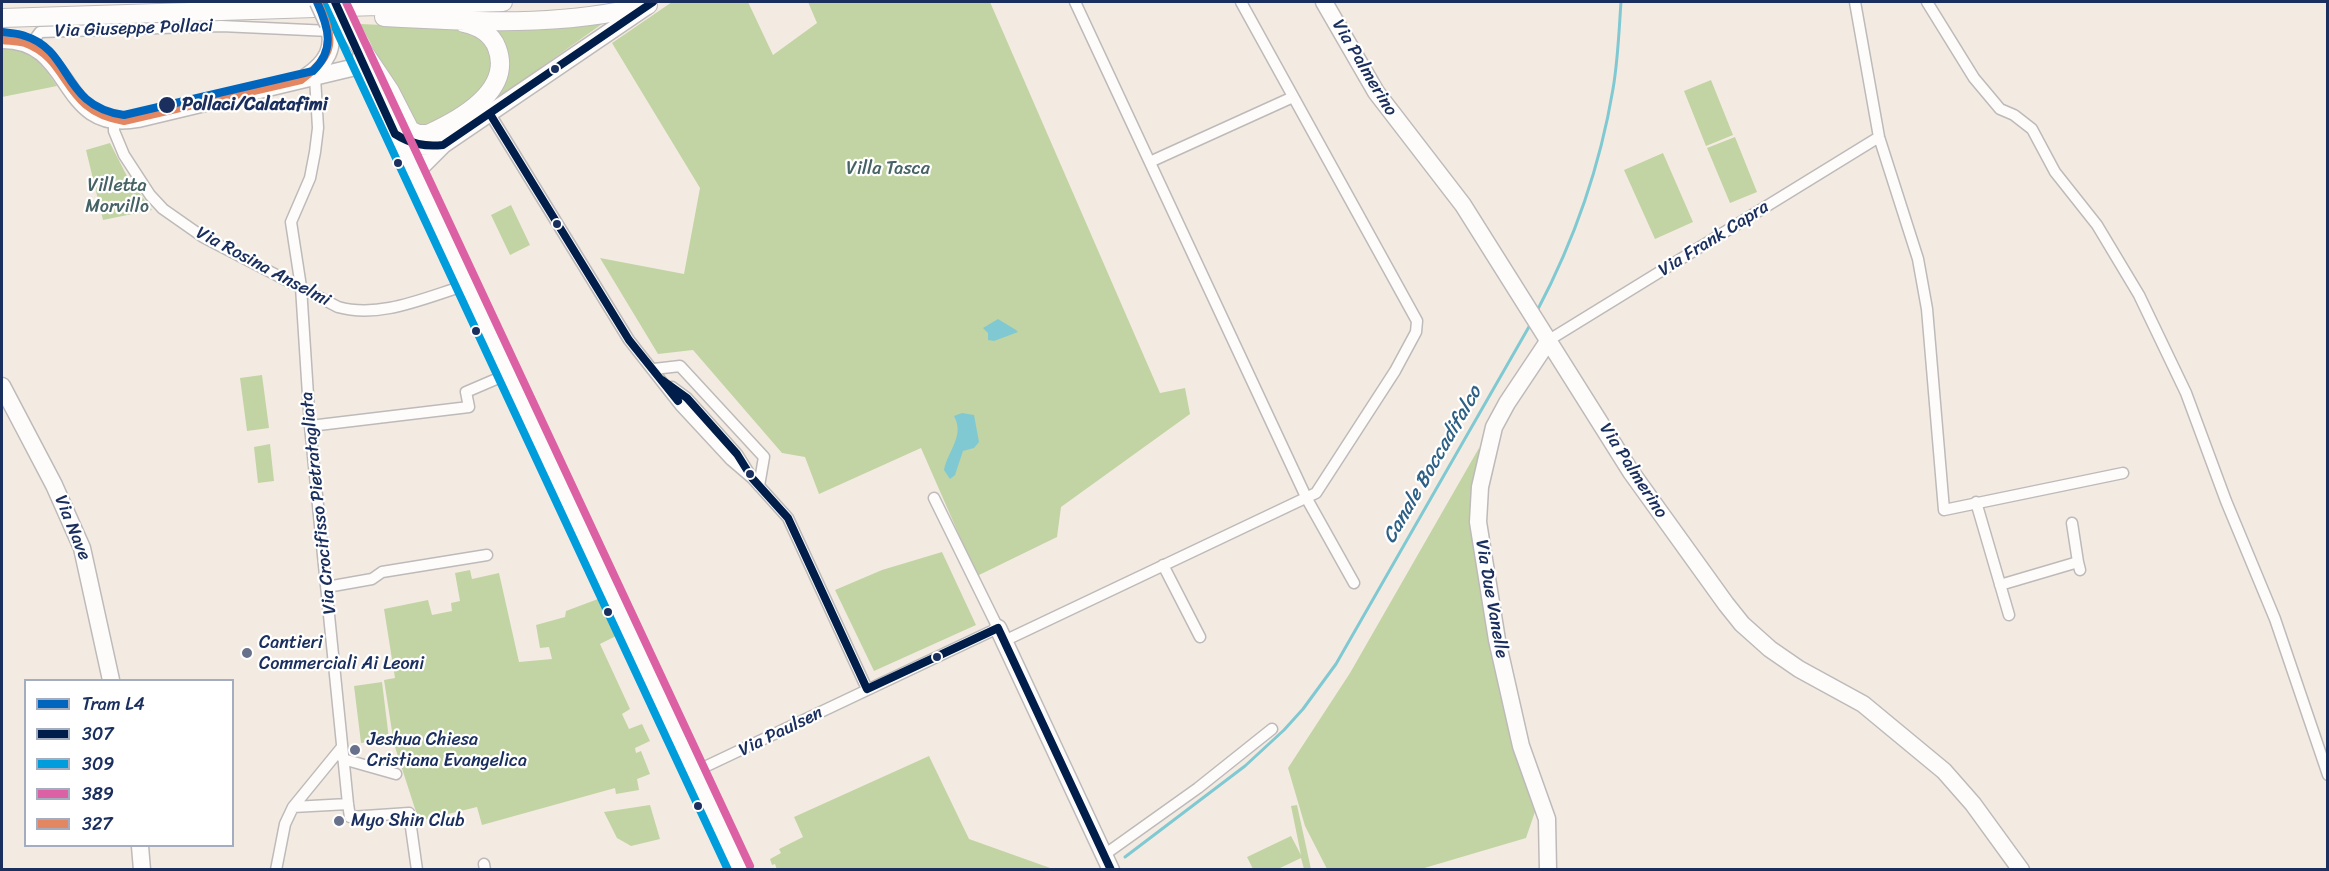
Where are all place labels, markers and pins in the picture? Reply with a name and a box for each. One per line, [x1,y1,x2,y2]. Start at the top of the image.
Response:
unlabelled marker [549,63,561,75]
place label: Pollaci/Calatafimi [182,94,328,116]
marker: Pollaci/Calatafimi [157,95,177,115]
unlabelled marker [392,157,404,169]
unlabelled marker [551,218,563,230]
unlabelled marker [470,325,482,337]
unlabelled marker [744,468,756,480]
unlabelled marker [602,606,614,618]
place label: Cantieri Commerciali Ai Leoni [259,632,424,674]
marker: Cantieri Commerciali Ai Leoni [240,646,254,660]
unlabelled marker [931,651,943,663]
place label: Jeshua Chiesa Cristiana Evangelica [367,729,527,771]
marker: Jeshua Chiesa Cristiana Evangelica [348,743,362,757]
unlabelled marker [692,800,704,812]
place label: Myo Shin Club [351,810,465,832]
marker: Myo Shin Club [332,814,346,828]

